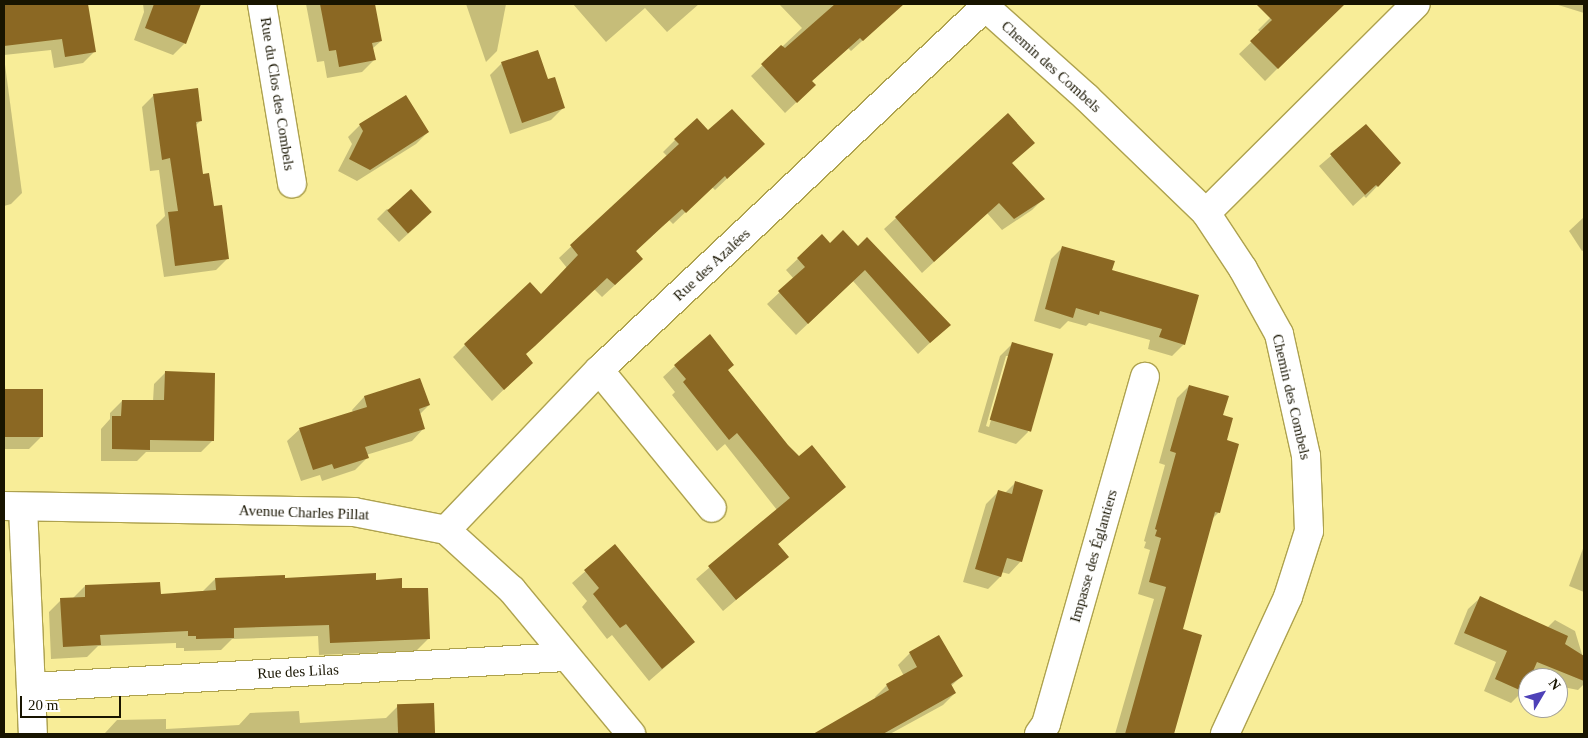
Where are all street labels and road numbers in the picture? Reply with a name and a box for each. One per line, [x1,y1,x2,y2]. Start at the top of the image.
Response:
street label: Rue du Clos des Combels [256,16,298,172]
street label: Chemin des Combels [997,17,1105,117]
street label: Rue des Azalées [670,225,754,305]
street label: Chemin des Combels [1268,332,1314,462]
street label: Impasse des Églantiers [1066,487,1122,625]
street label: Avenue Charles Pillat [238,502,370,524]
street label: Rue des Lilas [257,661,339,683]

